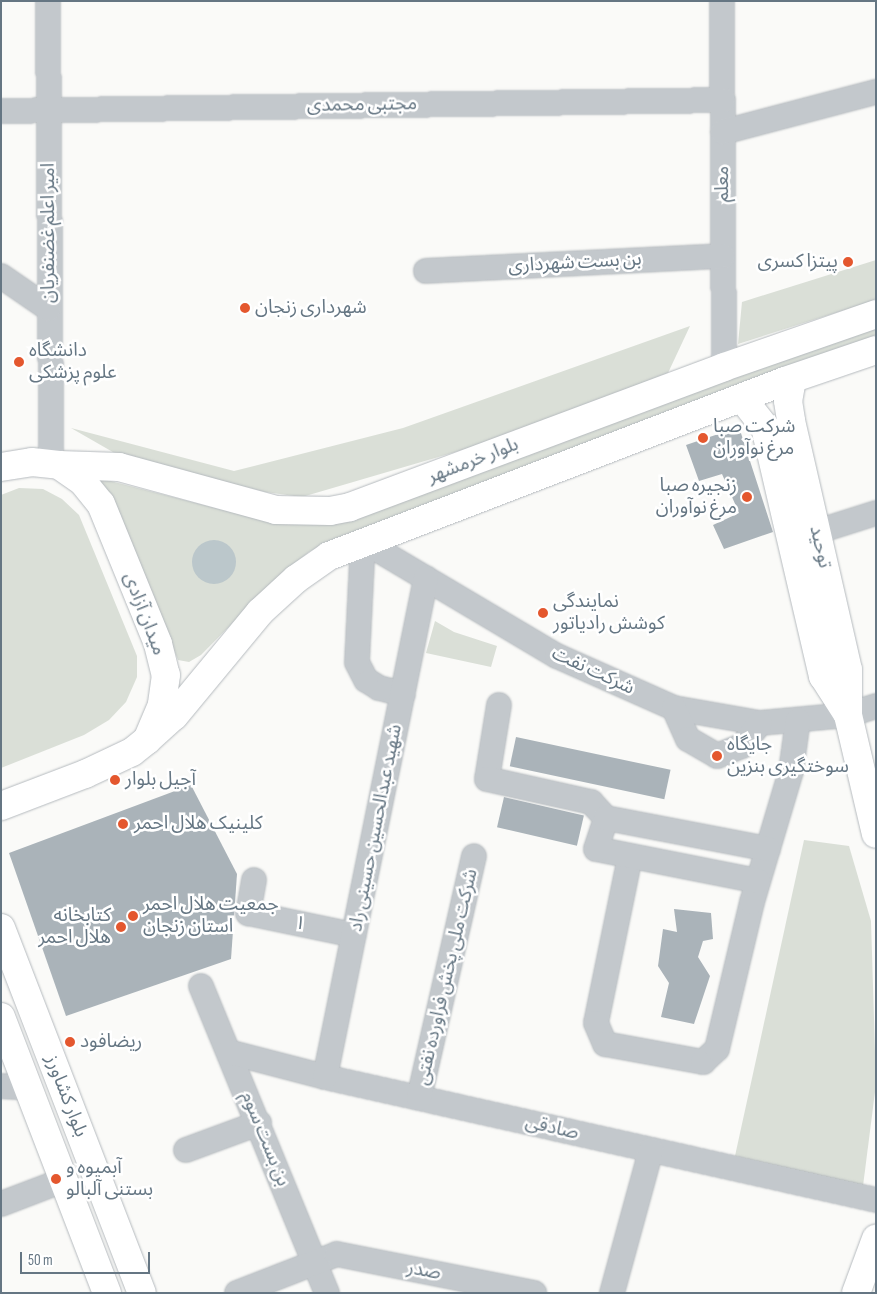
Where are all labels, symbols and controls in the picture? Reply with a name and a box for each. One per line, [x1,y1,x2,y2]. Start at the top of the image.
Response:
street label: مجتبی محمدی [307,93,417,117]
street label: امیر اعلم غضنفریان [38,163,60,303]
street label: معلم [712,166,734,202]
street label: بن بست شهرداری [508,248,642,278]
place label: پیتزا کسری [758,251,838,273]
marker: پیتزا کسری [842,256,854,268]
place label: شهرداری زنجان [255,297,367,319]
marker: شهرداری زنجان [239,302,251,314]
place label: دانشگاه علوم پزشکی [29,340,117,384]
marker: دانشگاه علوم پزشکی [13,356,25,368]
place label: شرکت صبا مرغ نوآوران [713,416,795,460]
marker: شرکت صبا مرغ نوآوران [697,432,709,444]
street label: بلوار خرمشهر [424,433,522,489]
place label: زنجیره صبا مرغ نوآوران [656,475,737,519]
marker: زنجیره صبا مرغ نوآوران [741,491,753,503]
street label: توحید [804,523,836,571]
street label: میدان آزادی [118,569,170,659]
place label: نمایندگی کوشش رادیاتور [553,591,665,635]
marker: نمایندگی کوشش رادیاتور [537,607,549,619]
street label: شرکت نفت [548,642,638,700]
street label: شهید عبدالحسین حسینی راد [345,722,407,934]
place label: جایگاه سوختگیرى بنزین [727,734,849,778]
marker: جایگاه سوختگیرى بنزین [711,750,723,762]
place label: آجیل بلوار [125,769,196,791]
marker: آجیل بلوار [109,774,121,786]
place label: کلینیک هلال احمر [134,813,262,835]
marker: کلینیک هلال احمر [116,817,130,831]
street label: شرکت ملی پخش فراورده نفتی [411,867,483,1087]
place label: جمعیت هلال احمر استان زنجان [143,894,279,938]
place label: کتابخانه هلال احمر [38,905,111,949]
marker: جمعیت هلال احمر استان زنجان [127,910,139,922]
street label: ۱ [292,912,308,936]
marker: کتابخانه هلال احمر [115,921,127,933]
place label: ریضافود [80,1031,142,1053]
marker: ریضافود [64,1036,76,1048]
street label: بلوار کشاورز [40,1052,92,1140]
street label: بن بست سوم [236,1088,294,1190]
street label: صادقی [523,1111,581,1145]
place label: آبمیوه و بستنی آلبالو [66,1157,153,1201]
marker: آبمیوه و بستنی آلبالو [50,1173,62,1185]
scale bar [22,1242,152,1274]
text: 50 m [28,1251,53,1270]
street label: صدر [405,1257,443,1285]

